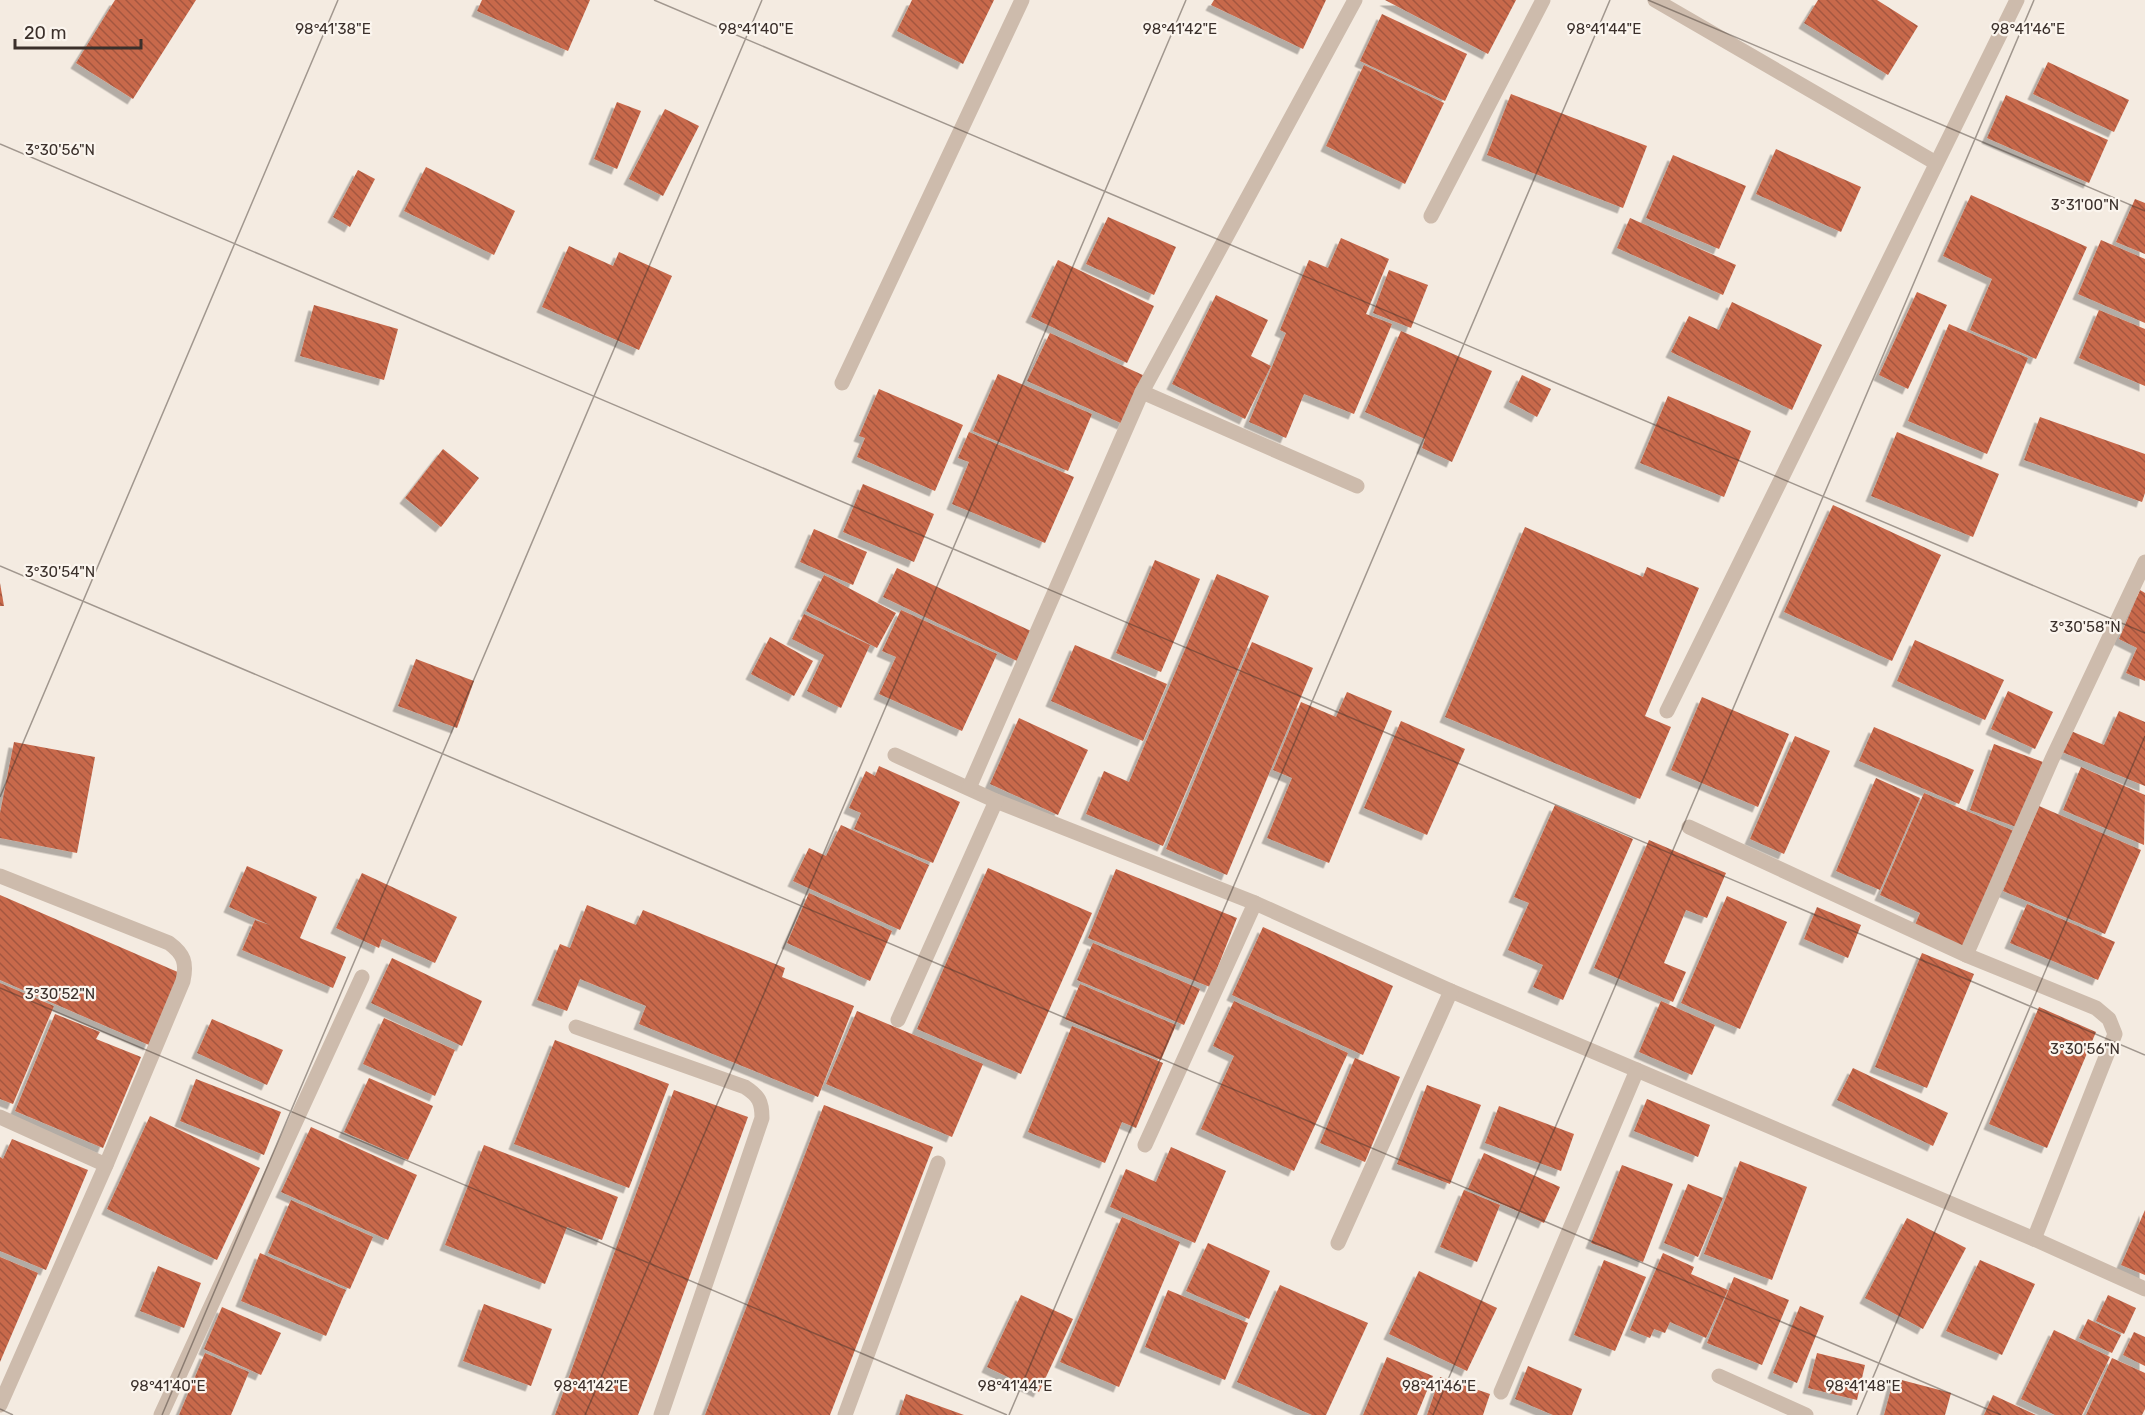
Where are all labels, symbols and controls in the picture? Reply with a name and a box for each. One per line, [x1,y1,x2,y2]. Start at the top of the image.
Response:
scale bar [15,12,141,50]
text: 98°41'38"E [295,20,371,38]
text: 98°41'40"E [718,20,794,38]
text: 98°41'42"E [1143,20,1217,38]
text: 98°41'44"E [1567,20,1641,38]
text: 98°41'46"E [1991,20,2065,38]
text: 20 m [24,22,66,44]
text: 3°30'56"N [25,141,95,159]
text: 3°31'00"N [2051,196,2119,214]
text: 3°30'54"N [25,563,95,581]
text: 3°30'58"N [2049,618,2121,636]
text: 3°30'52"N [25,985,95,1003]
text: 3°30'56"N [2050,1040,2120,1058]
text: 98°41'40"E [130,1377,206,1395]
text: 98°41'42"E [554,1377,628,1395]
text: 98°41'44"E [978,1377,1052,1395]
text: 98°41'46"E [1402,1377,1476,1395]
text: 98°41'48"E [1825,1377,1901,1395]

